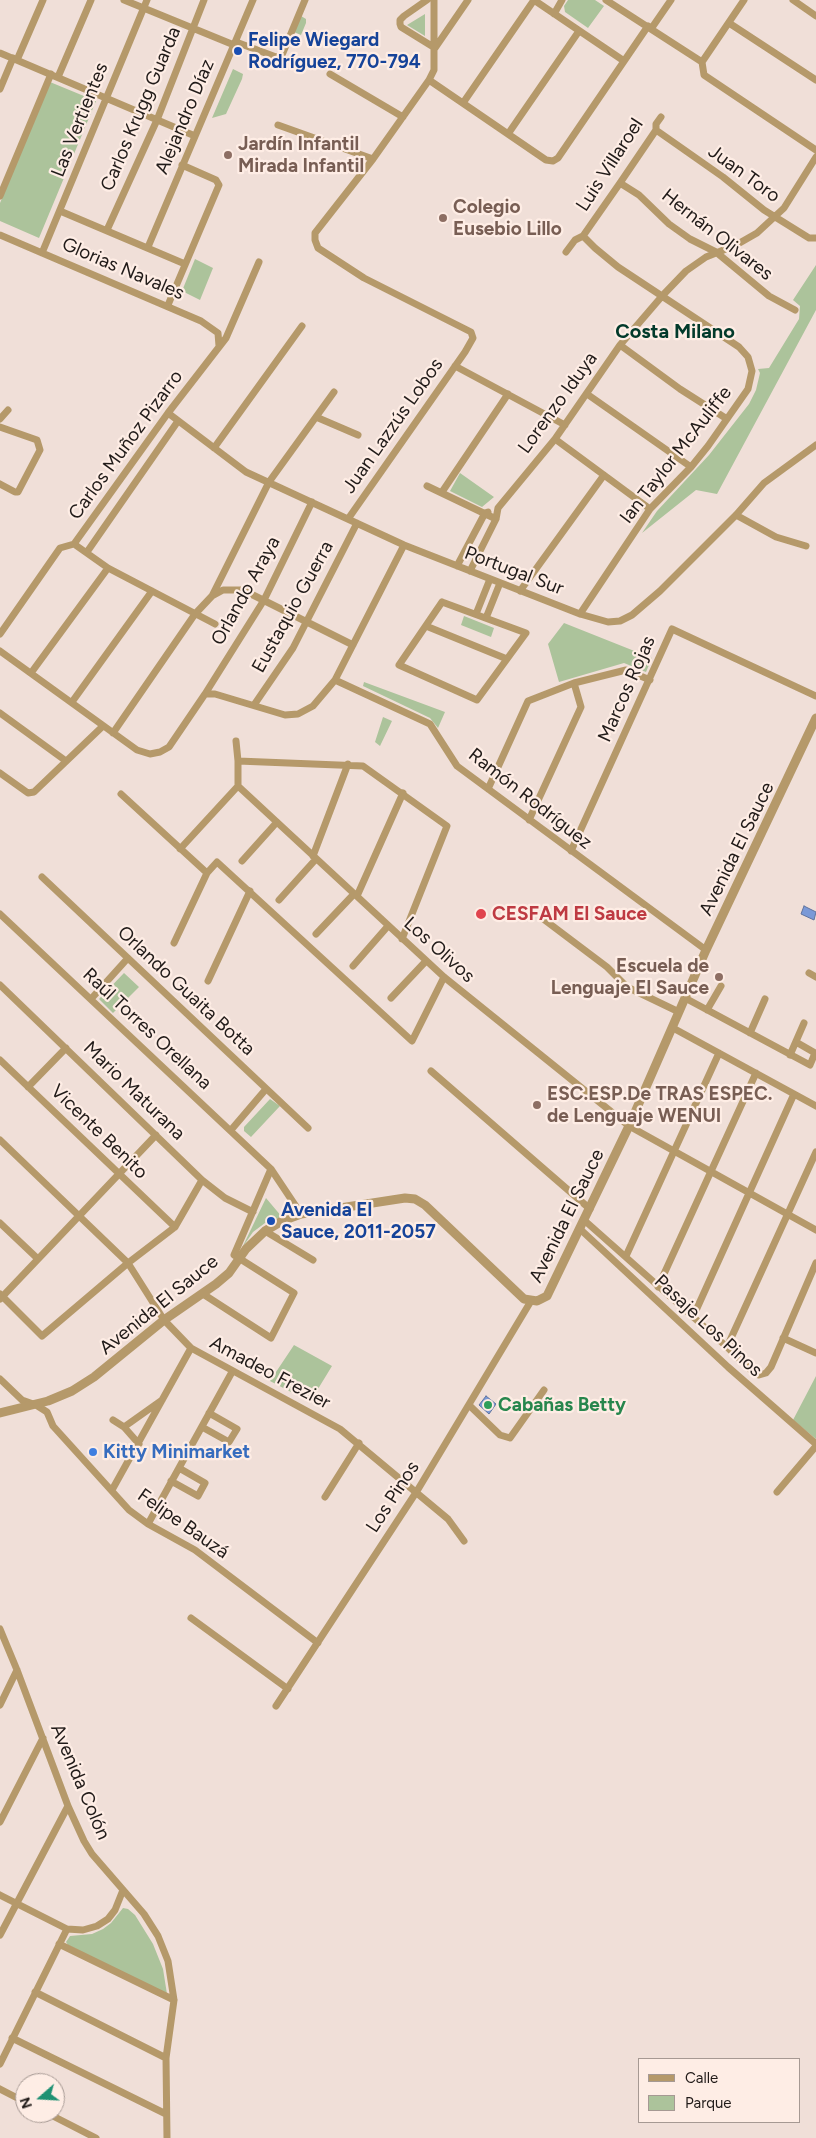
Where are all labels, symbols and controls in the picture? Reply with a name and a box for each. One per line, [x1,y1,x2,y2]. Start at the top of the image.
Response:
street label: Carlos Krugg Guarda [96,23,186,195]
place label: Felipe Wiegard Rodríguez, 770-794 [248,29,421,73]
marker: Felipe Wiegard Rodríguez, 770-794 [232,45,244,57]
street label: Alejandro Díaz [151,56,219,178]
street label: Las Vertientes [47,60,113,180]
street label: Luis Villaroel [572,114,648,216]
place label: Jardín Infantil Mirada Infantil [238,133,364,177]
street label: Juan Toro [704,140,784,208]
marker: Jardín Infantil Mirada Infantil [222,149,234,161]
street label: Hernán Olivares [657,184,777,286]
place label: Colegio Eusebio Lillo [453,196,562,240]
marker: Colegio Eusebio Lillo [437,212,449,224]
street label: Glorias Navales [58,233,188,305]
district label: Costa Milano [615,320,735,344]
street label: Lorenzo Iduya [514,348,602,458]
street label: Juan Lazzús Lobos [338,354,448,498]
street label: Carlos Muñoz Pizarro [64,366,188,524]
street label: Ian Taylor McAuliffe [615,382,737,528]
street label: Orlando Araya [207,533,285,649]
street label: Eustaquio Guerra [247,537,339,677]
street label: Portugal Sur [461,542,567,600]
street label: Marcos Rojas [593,632,661,746]
street label: Ramón Rodríguez [464,744,596,854]
street label: Avenida El Sauce [695,778,779,920]
place label: CESFAM El Sauce [492,903,647,925]
marker: CESFAM El Sauce [474,907,488,921]
street label: Los Olivos [399,912,479,988]
street label: Orlando Guaita Botta [112,921,260,1061]
place label: Escuela de Lenguaje El Sauce [551,955,709,999]
street label: Raúl Torres Orellana [78,963,216,1095]
marker: Escuela de Lenguaje El Sauce [713,971,725,983]
street label: Mario Maturana [79,1037,189,1145]
street label: Vicente Benito [46,1080,152,1184]
place label: ESC.ESP.De TRAS ESPEC. de Lenguaje WENUI [547,1083,772,1127]
marker: ESC.ESP.De TRAS ESPEC. de Lenguaje WENUI [531,1099,543,1111]
street label: Avenida El Sauce [525,1145,609,1287]
place label: Avenida El Sauce, 2011-2057 [281,1199,436,1243]
marker: Avenida El Sauce, 2011-2057 [265,1215,277,1227]
street label: Avenida El Sauce [95,1250,223,1360]
street label: Pasaje Los Pinos [649,1270,767,1382]
street label: Amadeo Frezier [206,1332,334,1414]
place label: Cabañas Betty [498,1394,626,1416]
marker: Cabañas Betty [482,1399,494,1411]
place label: Kitty Minimarket [103,1441,250,1463]
marker: Kitty Minimarket [87,1446,99,1458]
street label: Los Pinos [362,1457,424,1537]
street label: Felipe Bauzá [133,1484,233,1564]
street label: Avenida Colón [45,1721,115,1843]
legend [638,2058,801,2123]
text: Calle [685,2069,718,2087]
north arrow [15,2073,65,2123]
text: Parque [685,2094,732,2112]
text: N [16,2095,36,2111]

